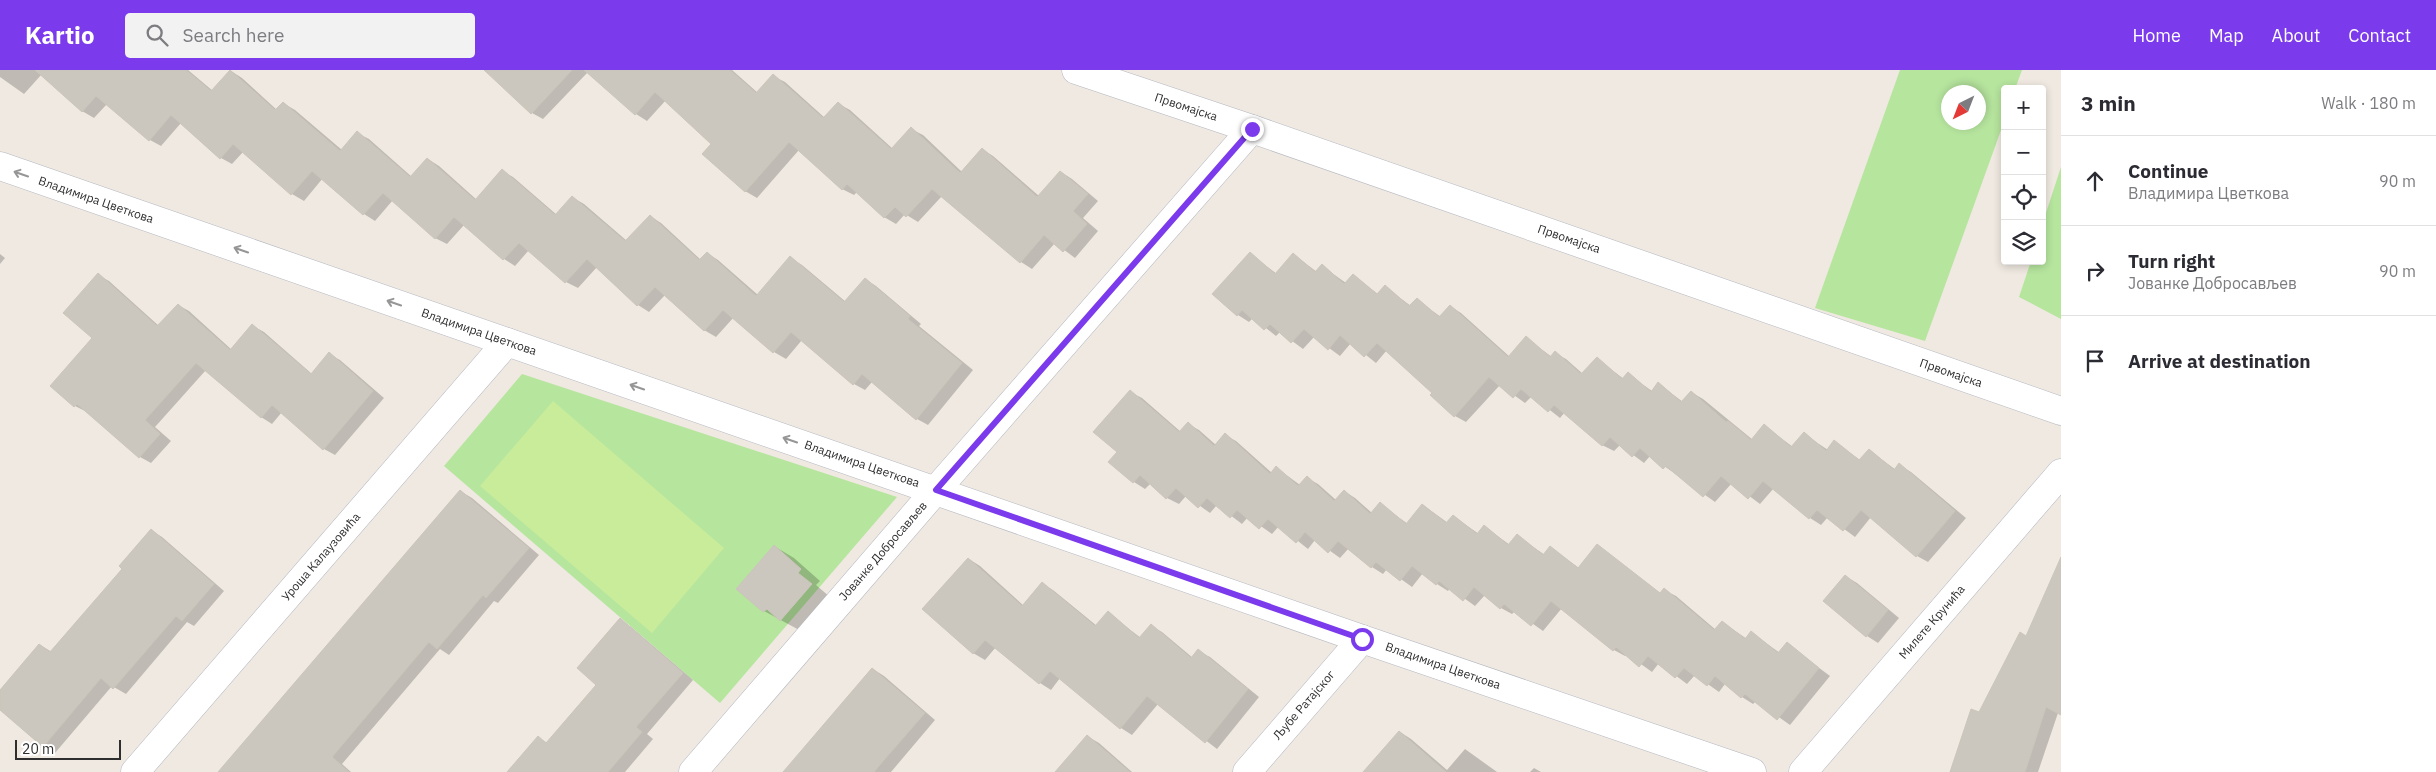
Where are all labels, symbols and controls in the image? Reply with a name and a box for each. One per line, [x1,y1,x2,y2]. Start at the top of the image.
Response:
search box [125,13,475,58]
text: Kartio [25,19,95,51]
icon: search [143,21,171,49]
text: Search here [183,23,284,47]
text: Home [2133,24,2181,47]
text: Map [2209,24,2244,47]
text: About [2272,24,2320,47]
text: Contact [2348,24,2411,47]
north arrow [1941,85,1986,130]
map controls [2001,85,2046,265]
button: + [2001,85,2046,130]
street label: Првомајска [1153,89,1220,124]
text: 3 min [2081,89,2136,117]
text: Walk · 180 m [2321,93,2416,113]
route end [1241,118,1264,141]
button: − [2001,130,2046,175]
text: Continue [2128,159,2208,183]
icon: ahead [2081,167,2109,195]
one-way arrow [13,168,29,178]
text: 90 m [2379,171,2416,191]
street label: Владимира Цветкова [37,173,156,226]
button: locate [2001,175,2046,220]
text: Владимира Цветкова [2128,183,2289,203]
button: layers [2001,220,2046,265]
street label: Првомајска [1536,221,1603,256]
one-way arrow [233,244,249,254]
text: Turn right [2128,249,2215,273]
icon: right [2081,257,2109,285]
text: 90 m [2379,261,2416,281]
text: Јованке Добросављев [2128,273,2297,293]
one-way arrow [387,298,403,307]
street label: Владимира Цветкова [420,305,539,358]
icon: arrive [2081,347,2109,375]
text: Arrive at destination [2128,349,2311,373]
street label: Првомајска [1918,355,1985,390]
one-way arrow [629,381,645,391]
one-way arrow [783,434,799,444]
street label: Владимира Цветкова [803,437,922,490]
street label: Јованке Добросављев [835,498,930,603]
street label: Уроша Калаузовића [278,509,364,604]
street label: Милете Крунића [1895,581,1968,662]
route start [1351,628,1374,651]
street label: Владимира Цветкова [1384,639,1503,692]
street label: Љубе Ратајског [1269,667,1338,742]
scale bar [15,737,121,760]
text: 20 m [22,740,54,758]

